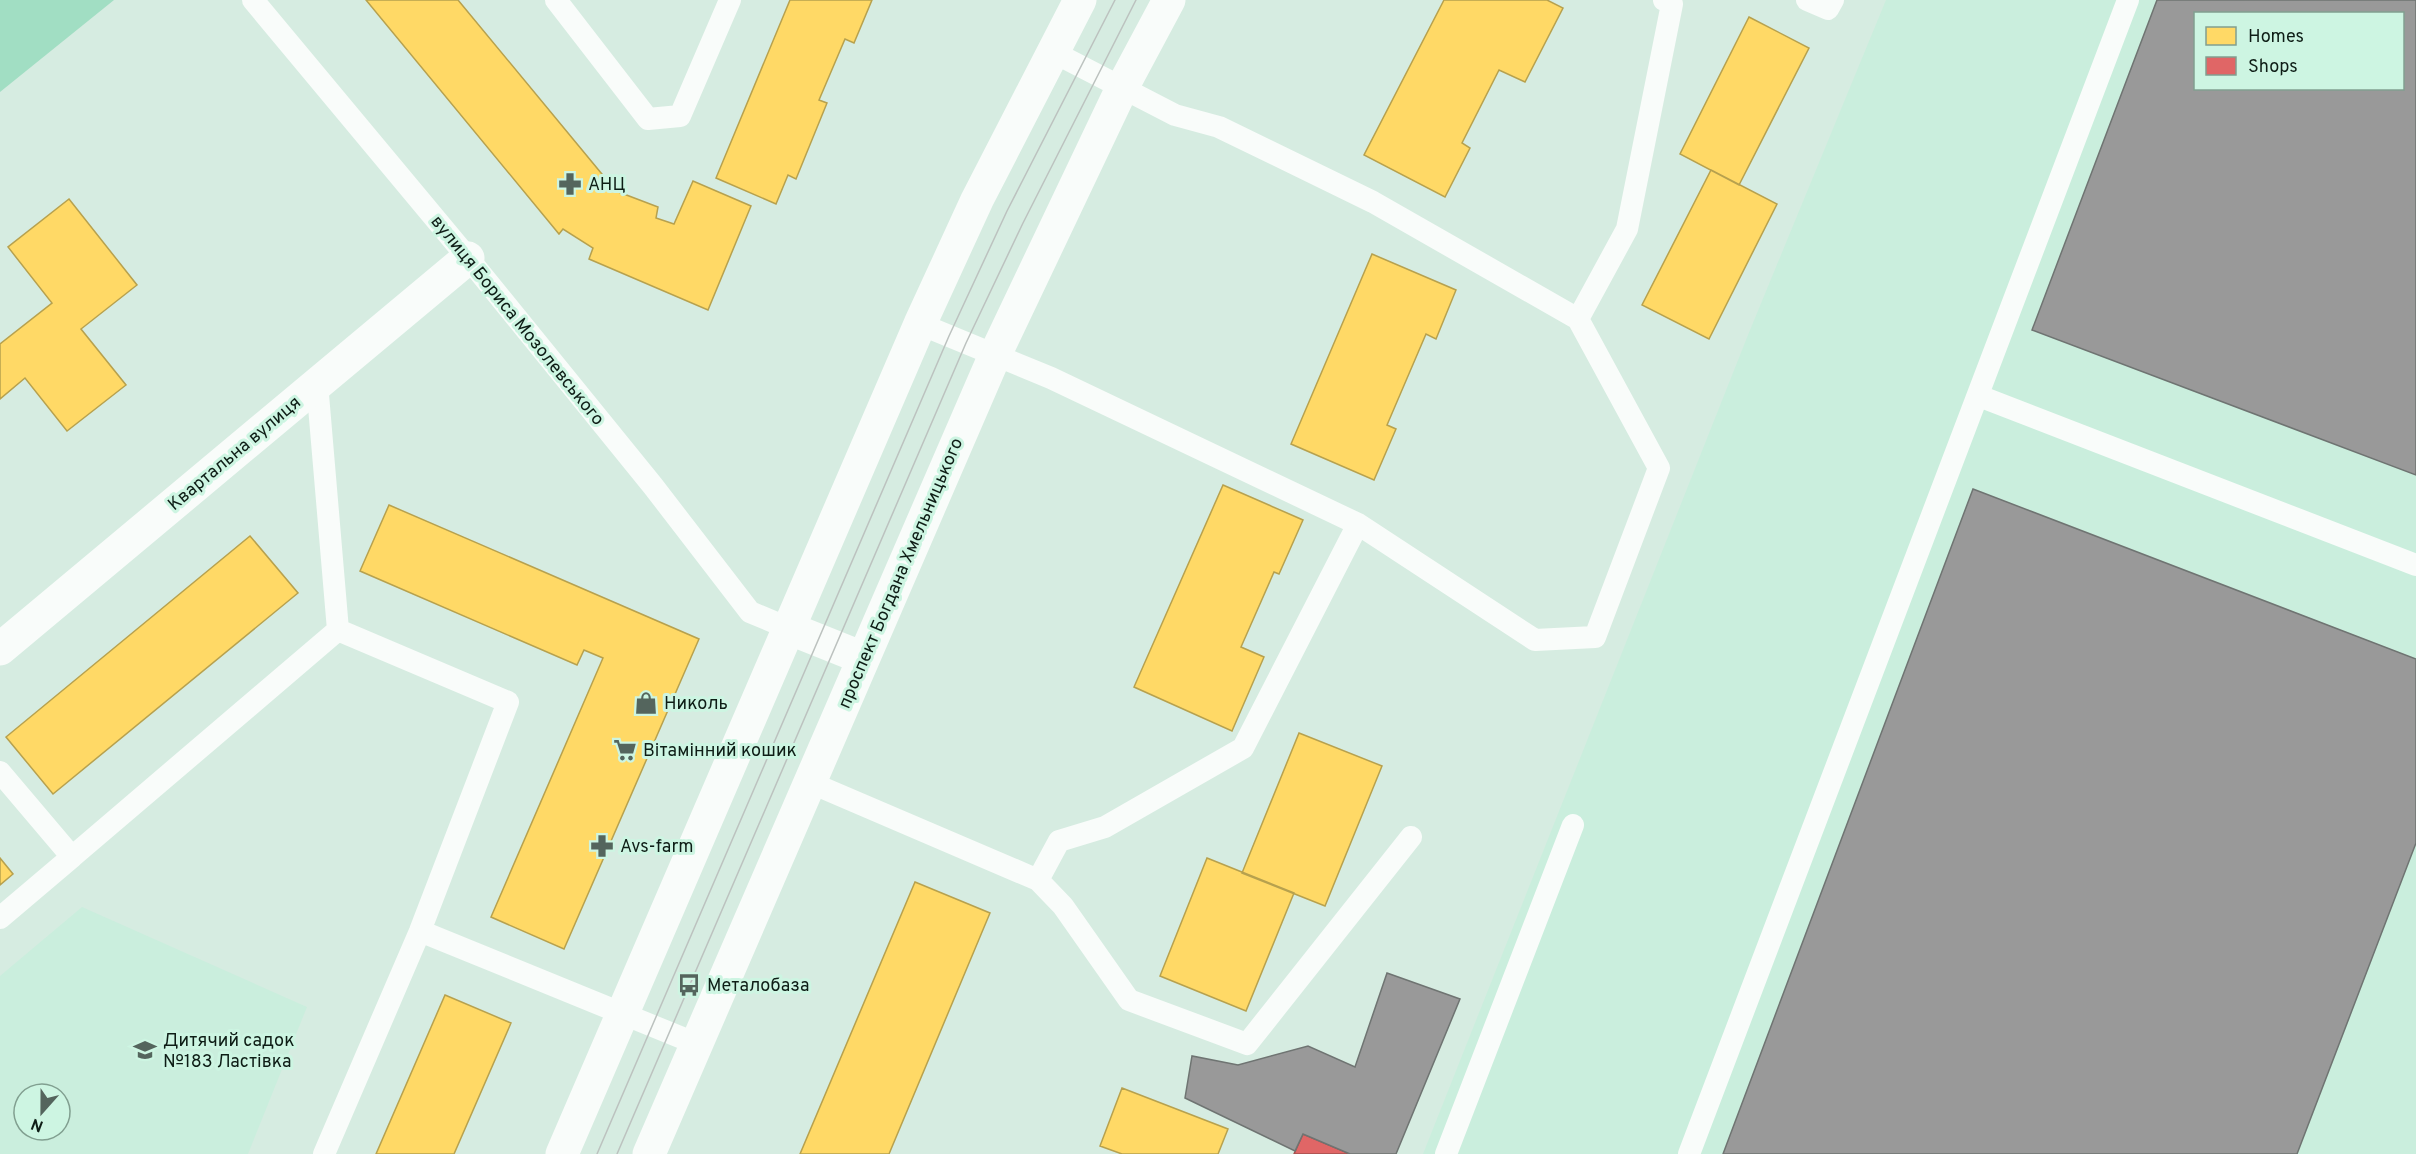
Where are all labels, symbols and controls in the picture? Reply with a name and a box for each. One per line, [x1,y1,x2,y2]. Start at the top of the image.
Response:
legend [2194,12,2404,90]
text: Homes [2248,26,2304,49]
text: Shops [2248,56,2298,79]
pharmacy icon: АНЦ [557,171,583,197]
place label: АНЦ [588,174,626,197]
street label: вулиця Бориса Мозолевського [425,211,609,431]
street label: Квартальна вулиця [164,392,306,517]
street label: проспект Богдана Хмельницького [834,435,969,713]
shop icon: Николь [633,690,659,716]
place label: Николь [664,693,728,716]
supermarket icon: Вітамінний кошик [612,737,638,763]
place label: Вітамінний кошик [643,740,797,763]
pharmacy icon: Avs-farm [589,833,615,859]
place label: Avs-farm [620,836,694,859]
bus stop icon: Металобаза [676,972,702,998]
place label: Металобаза [707,975,809,998]
place label: Дитячий садок №183 Ластівка [163,1030,294,1074]
school or university icon: Дитячий садок №183 Ластівка [132,1037,158,1063]
north arrow [12,1082,72,1142]
text: N [28,1113,46,1136]

